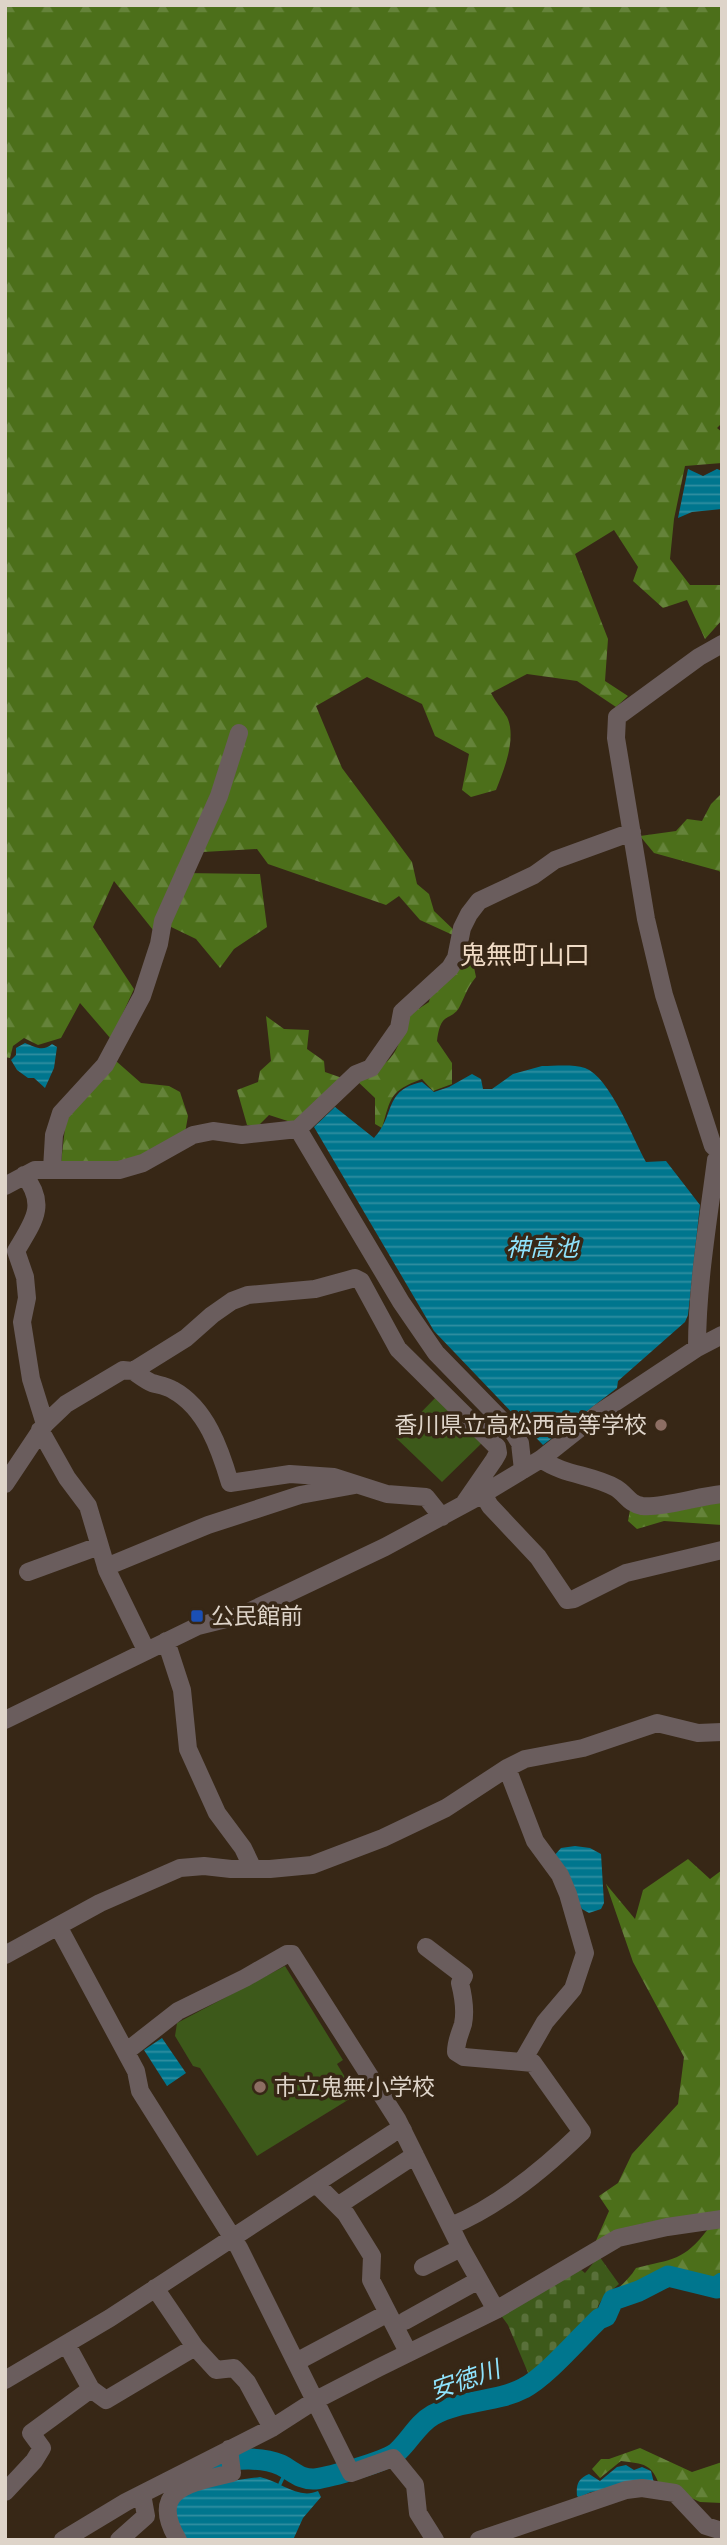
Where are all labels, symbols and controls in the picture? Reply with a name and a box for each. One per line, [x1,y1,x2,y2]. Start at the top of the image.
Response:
district label: 鬼無町山口 [460,937,590,974]
water label: 神高池 [506,1231,580,1266]
place label: 香川県立高松西高等学校 [394,1409,647,1442]
marker: 香川県立高松西高等学校 [653,1417,669,1433]
place label: 公民館前 [211,1600,303,1633]
marker: 公民館前 [189,1608,205,1624]
place label: 市立鬼無小学校 [274,2071,435,2104]
marker: 市立鬼無小学校 [252,2079,268,2095]
water label: 安徳川 [425,2351,508,2409]

